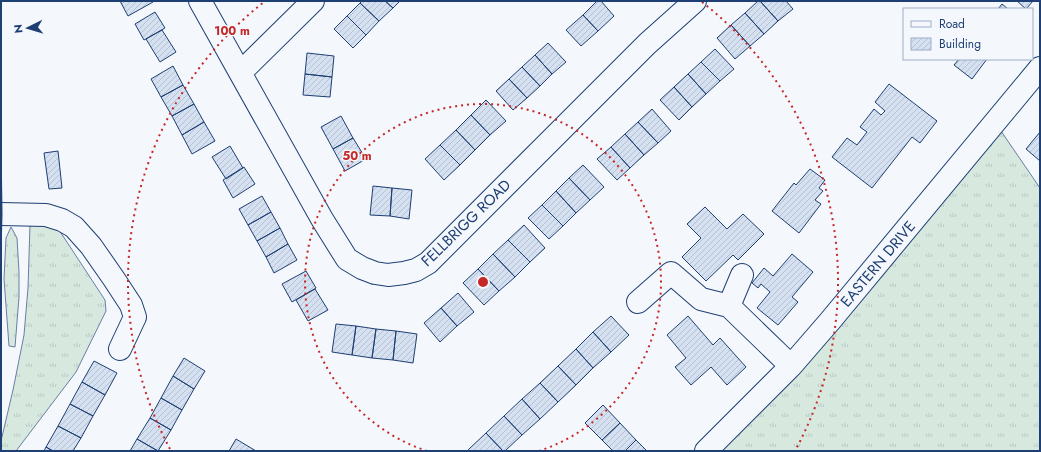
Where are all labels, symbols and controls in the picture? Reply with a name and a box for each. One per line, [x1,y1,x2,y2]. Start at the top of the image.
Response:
north arrow [8,8,48,48]
legend [903,8,1033,60]
text: Road [939,15,965,33]
text: 100 m [214,22,250,40]
text: N [10,24,26,34]
text: Building [939,35,981,53]
text: 50 m [342,147,372,165]
street label: FELLBRIGG ROAD [416,174,516,272]
street label: EASTERN DRIVE [835,216,921,312]
centre of rings [476,275,490,289]

